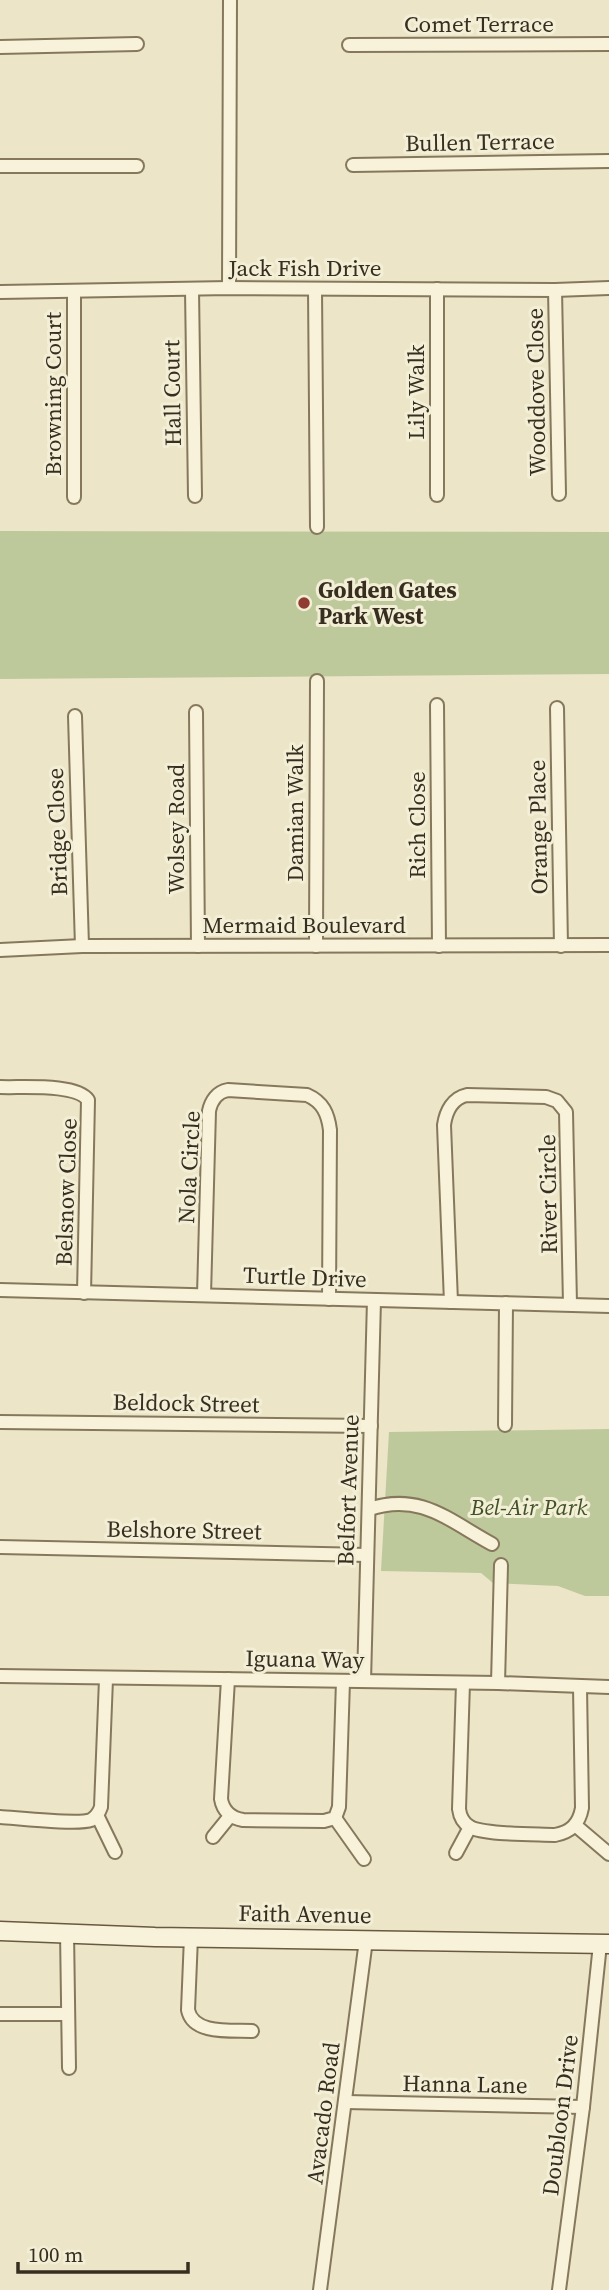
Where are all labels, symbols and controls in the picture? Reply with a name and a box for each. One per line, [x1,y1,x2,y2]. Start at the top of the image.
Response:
street label: Comet Terrace [404,8,554,40]
street label: Bullen Terrace [405,125,555,159]
street label: Jack Fish Drive [228,252,381,284]
street label: Wooddove Close [519,308,553,476]
street label: Browning Court [37,311,69,476]
street label: Hall Court [155,339,189,446]
street label: Lily Walk [400,344,432,440]
place label: Golden Gates Park West [318,574,457,632]
marker: Golden Gates Park West [296,595,312,611]
street label: Damian Walk [279,744,311,882]
street label: Orange Place [521,759,555,895]
street label: Wolsey Road [160,764,192,894]
street label: Bridge Close [39,767,75,897]
street label: Rich Close [401,771,433,879]
street label: Mermaid Boulevard [202,909,406,941]
street label: Nola Circle [170,1110,208,1224]
street label: Belsnow Close [47,1117,85,1267]
street label: River Circle [531,1134,565,1254]
street label: Turtle Drive [243,1259,367,1295]
street label: Beldock Street [112,1386,260,1420]
street label: Belfort Avenue [329,1414,367,1566]
park label: Bel-Air Park [470,1491,588,1523]
street label: Belshore Street [106,1513,262,1547]
street label: Iguana Way [245,1642,365,1676]
street label: Faith Avenue [238,1897,372,1931]
street label: Doubloon Drive [534,2033,586,2197]
street label: Avacado Road [298,2040,348,2186]
street label: Hanna Lane [402,2067,528,2101]
scale bar [18,2230,187,2274]
text: 100 m [28,2240,83,2269]

